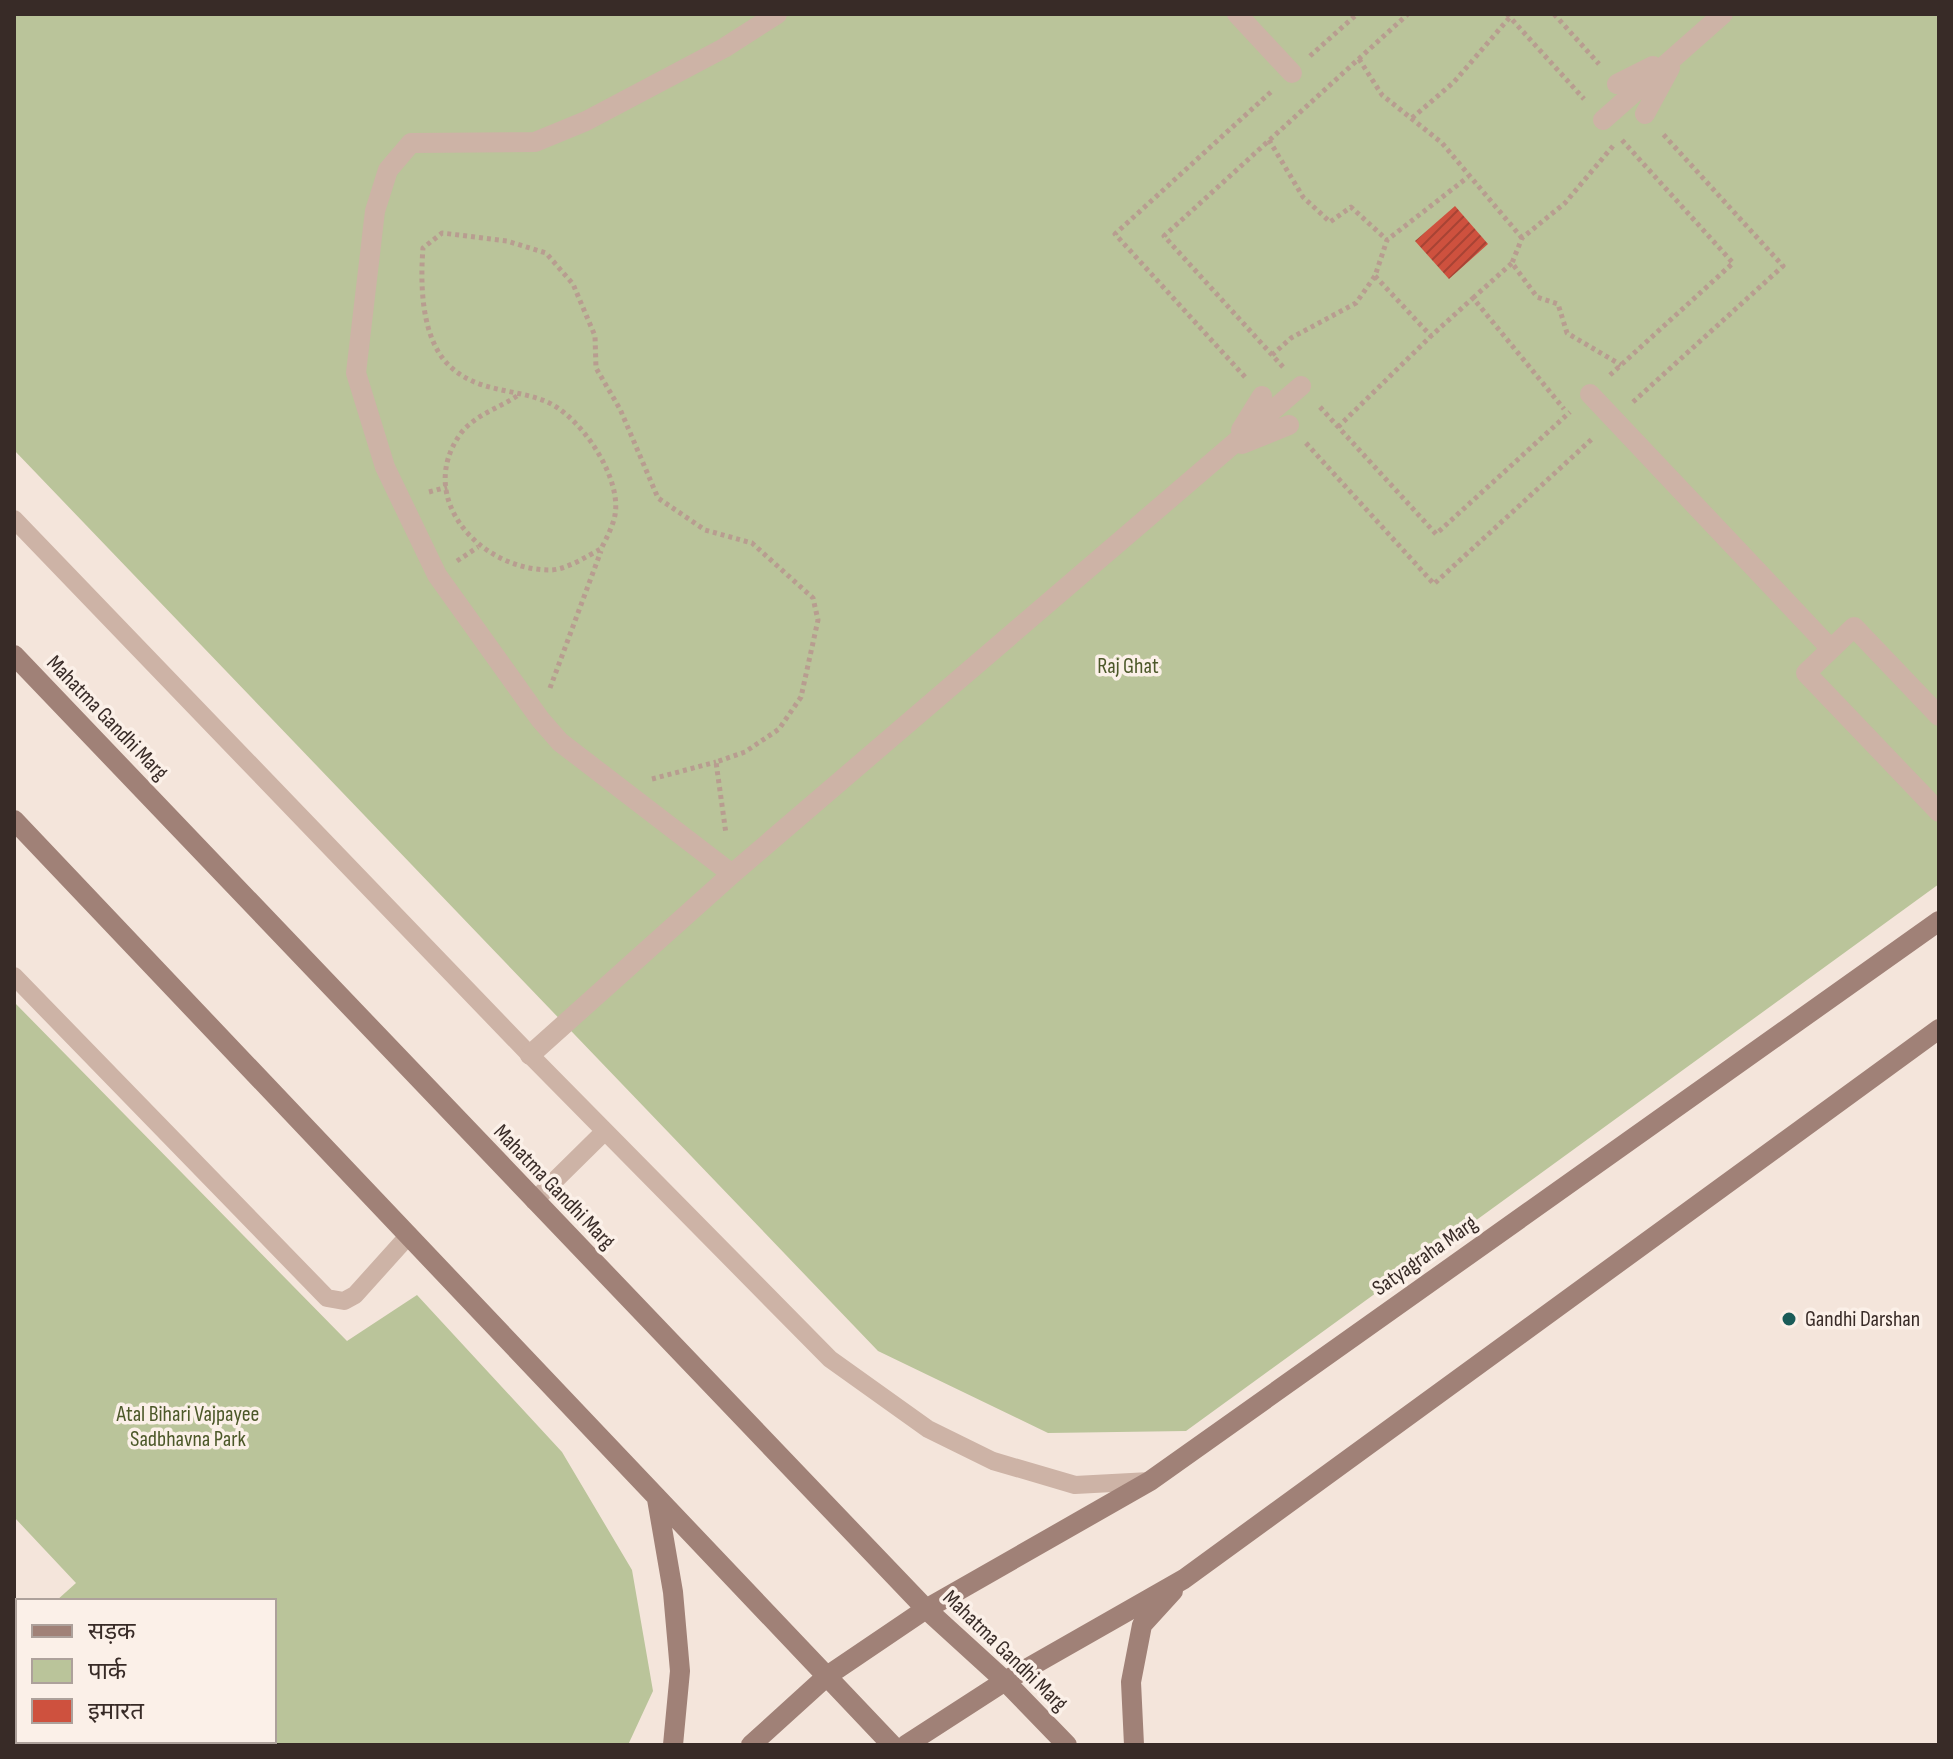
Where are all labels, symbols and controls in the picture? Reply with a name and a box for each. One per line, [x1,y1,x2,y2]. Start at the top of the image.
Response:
street label: Mahatma Gandhi Marg [41,650,174,786]
park label: Raj Ghat [1097,653,1159,680]
street label: Mahatma Gandhi Marg [488,1119,621,1255]
street label: Satyagraha Marg [1367,1210,1483,1302]
place label: Gandhi Darshan [1805,1306,1920,1333]
marker: Gandhi Darshan [1780,1310,1798,1328]
park label: Atal Bihari Vajpayee Sadbhavna Park [116,1401,259,1453]
street label: Mahatma Gandhi Marg [937,1585,1073,1718]
legend [16,1599,276,1743]
text: सड़क [88,1617,136,1646]
text: पार्क [88,1657,127,1686]
text: इमारत [88,1697,145,1726]

